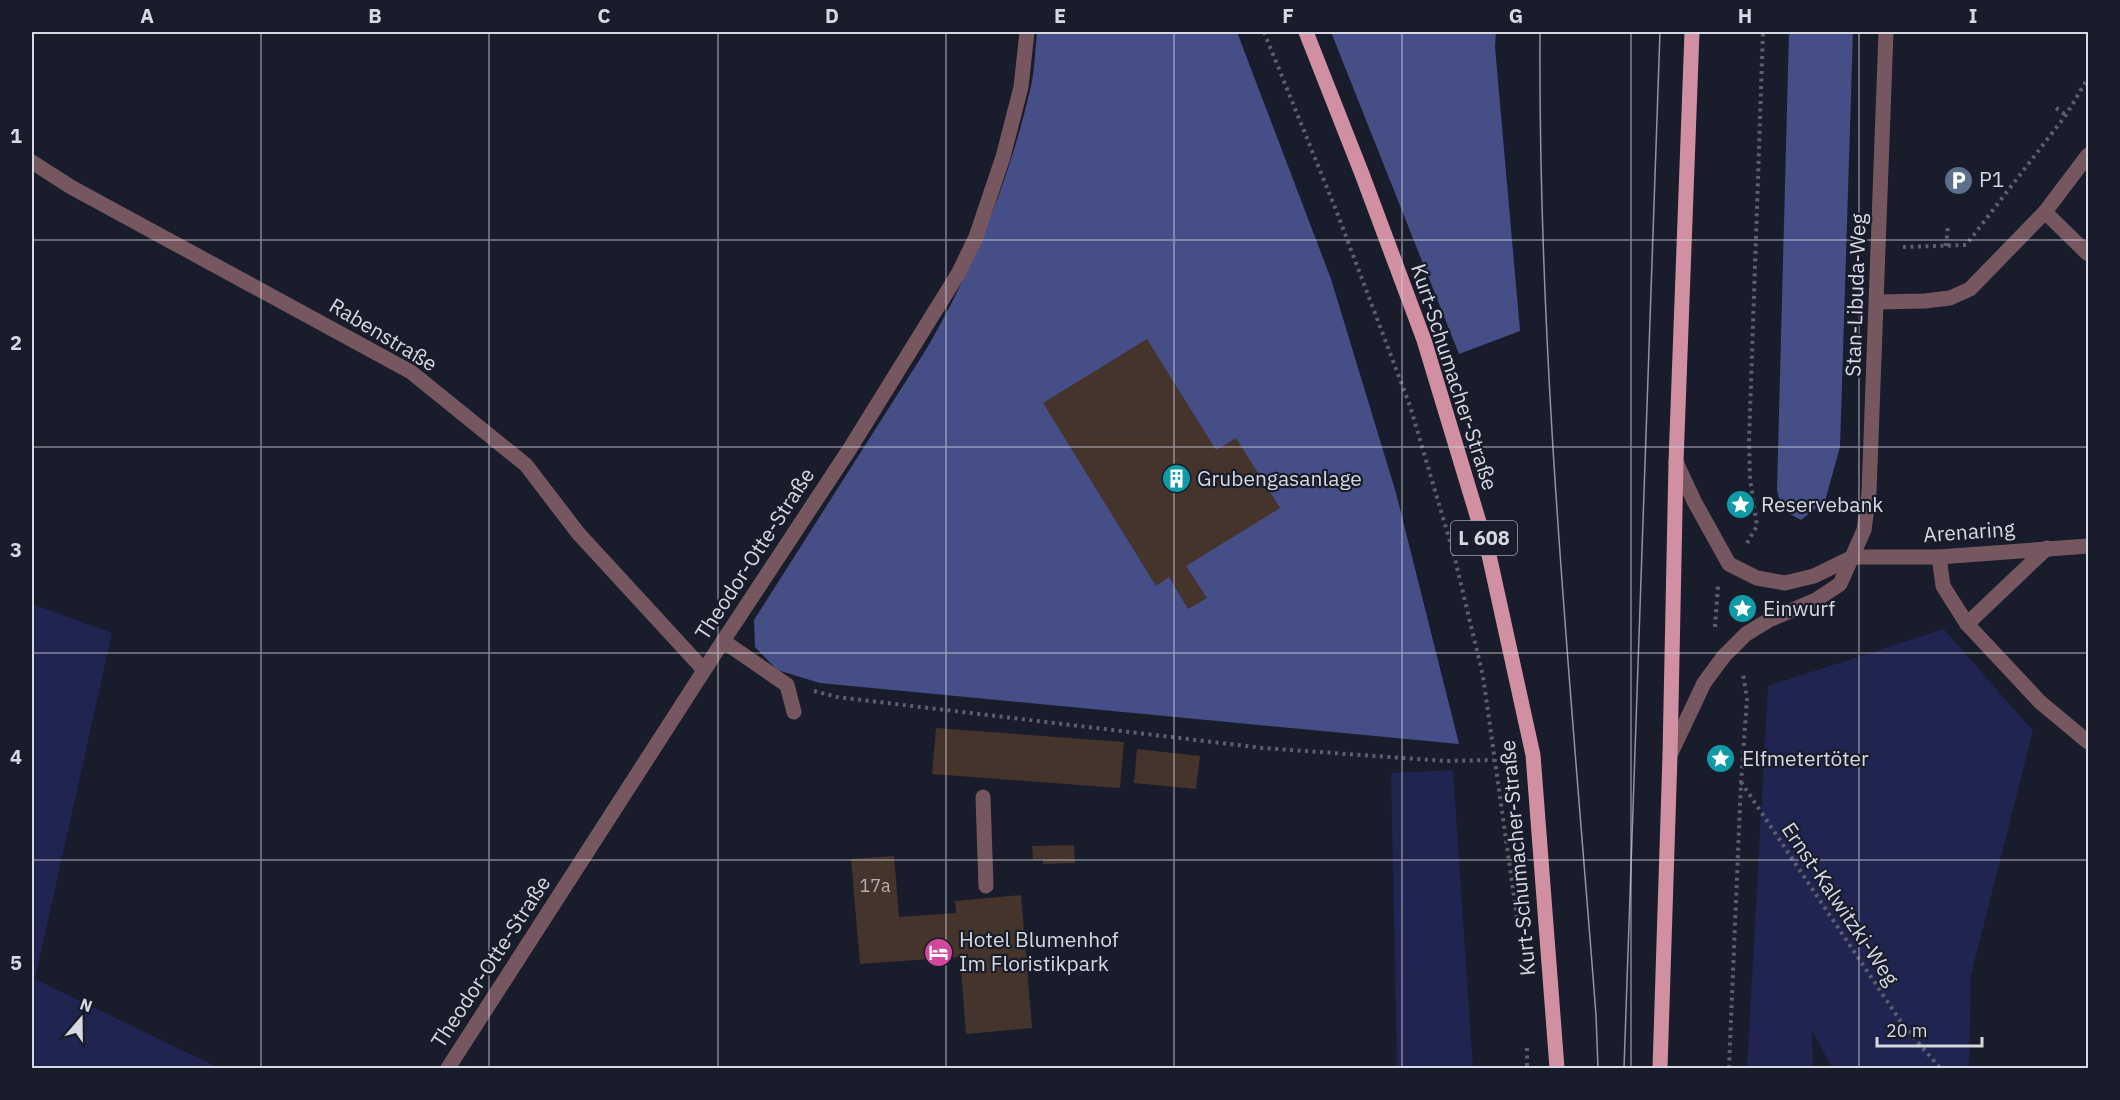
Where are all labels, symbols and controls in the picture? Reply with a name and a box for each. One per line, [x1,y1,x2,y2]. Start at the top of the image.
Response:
text: A [140,2,154,29]
text: B [368,2,382,29]
text: C [597,2,611,29]
text: D [825,2,839,29]
text: E [1054,2,1066,29]
text: F [1282,2,1294,29]
text: G [1509,2,1523,29]
text: H [1738,2,1752,29]
text: I [1969,2,1977,29]
text: 1 [10,122,22,149]
parking icon: P1 [1942,164,1974,196]
place label: P1 [1979,165,2004,193]
street label: Stan-Libuda-Weg [1838,213,1872,377]
street label: Kurt-Schumacher-Straße [1405,260,1505,494]
street label: Rabenstraße [324,291,443,377]
text: 2 [10,329,22,356]
street label: Theodor-Otte-Straße [688,462,820,645]
building icon: Grubengasanlage [1160,463,1192,495]
place label: Grubengasanlage [1197,464,1362,492]
place icon: Reservebank [1724,489,1756,521]
place label: Reservebank [1761,490,1883,518]
street label: Arenaring [1922,514,2016,548]
road number: L 608 [1451,521,1517,555]
text: 3 [10,536,22,563]
place icon: Einwurf [1726,593,1758,625]
place label: Einwurf [1763,594,1835,622]
street label: Kurt-Schumacher-Straße [1493,739,1541,977]
text: 4 [10,743,22,770]
place icon: Elfmetertöter [1705,743,1737,775]
place label: Elfmetertöter [1742,744,1869,772]
street label: Ernst-Kalwitzki-Weg [1776,816,1906,990]
street label: Theodor-Otte-Straße [424,870,556,1053]
house number: 17a [859,874,891,897]
place label: Hotel Blumenhof Im Floristikpark [959,925,1119,977]
hotel icon: Hotel Blumenhof Im Floristikpark [922,936,954,968]
text: 5 [10,949,22,976]
north arrow [51,989,111,1049]
text: N [77,994,95,1016]
scale bar [1877,1010,1982,1048]
text: 20 m [1886,1019,1928,1042]

